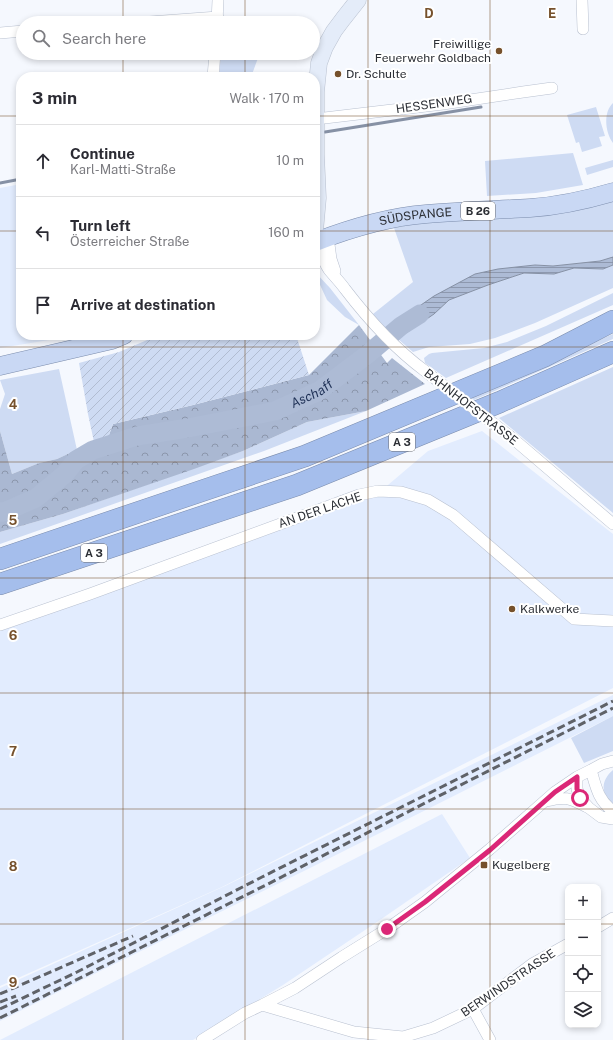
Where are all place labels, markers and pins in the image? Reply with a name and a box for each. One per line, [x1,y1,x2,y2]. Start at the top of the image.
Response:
place label: Freiwillige Feuerwehr Goldbach [375,37,491,65]
marker: Freiwillige Feuerwehr Goldbach [494,46,504,56]
place label: Dr. Schulte [346,67,407,81]
marker: Dr. Schulte [333,69,343,79]
place label: Kalkwerke [520,602,579,616]
marker: Kalkwerke [507,604,517,614]
place label: Kugelberg [492,858,550,872]
marker: Kugelberg [479,860,489,870]

